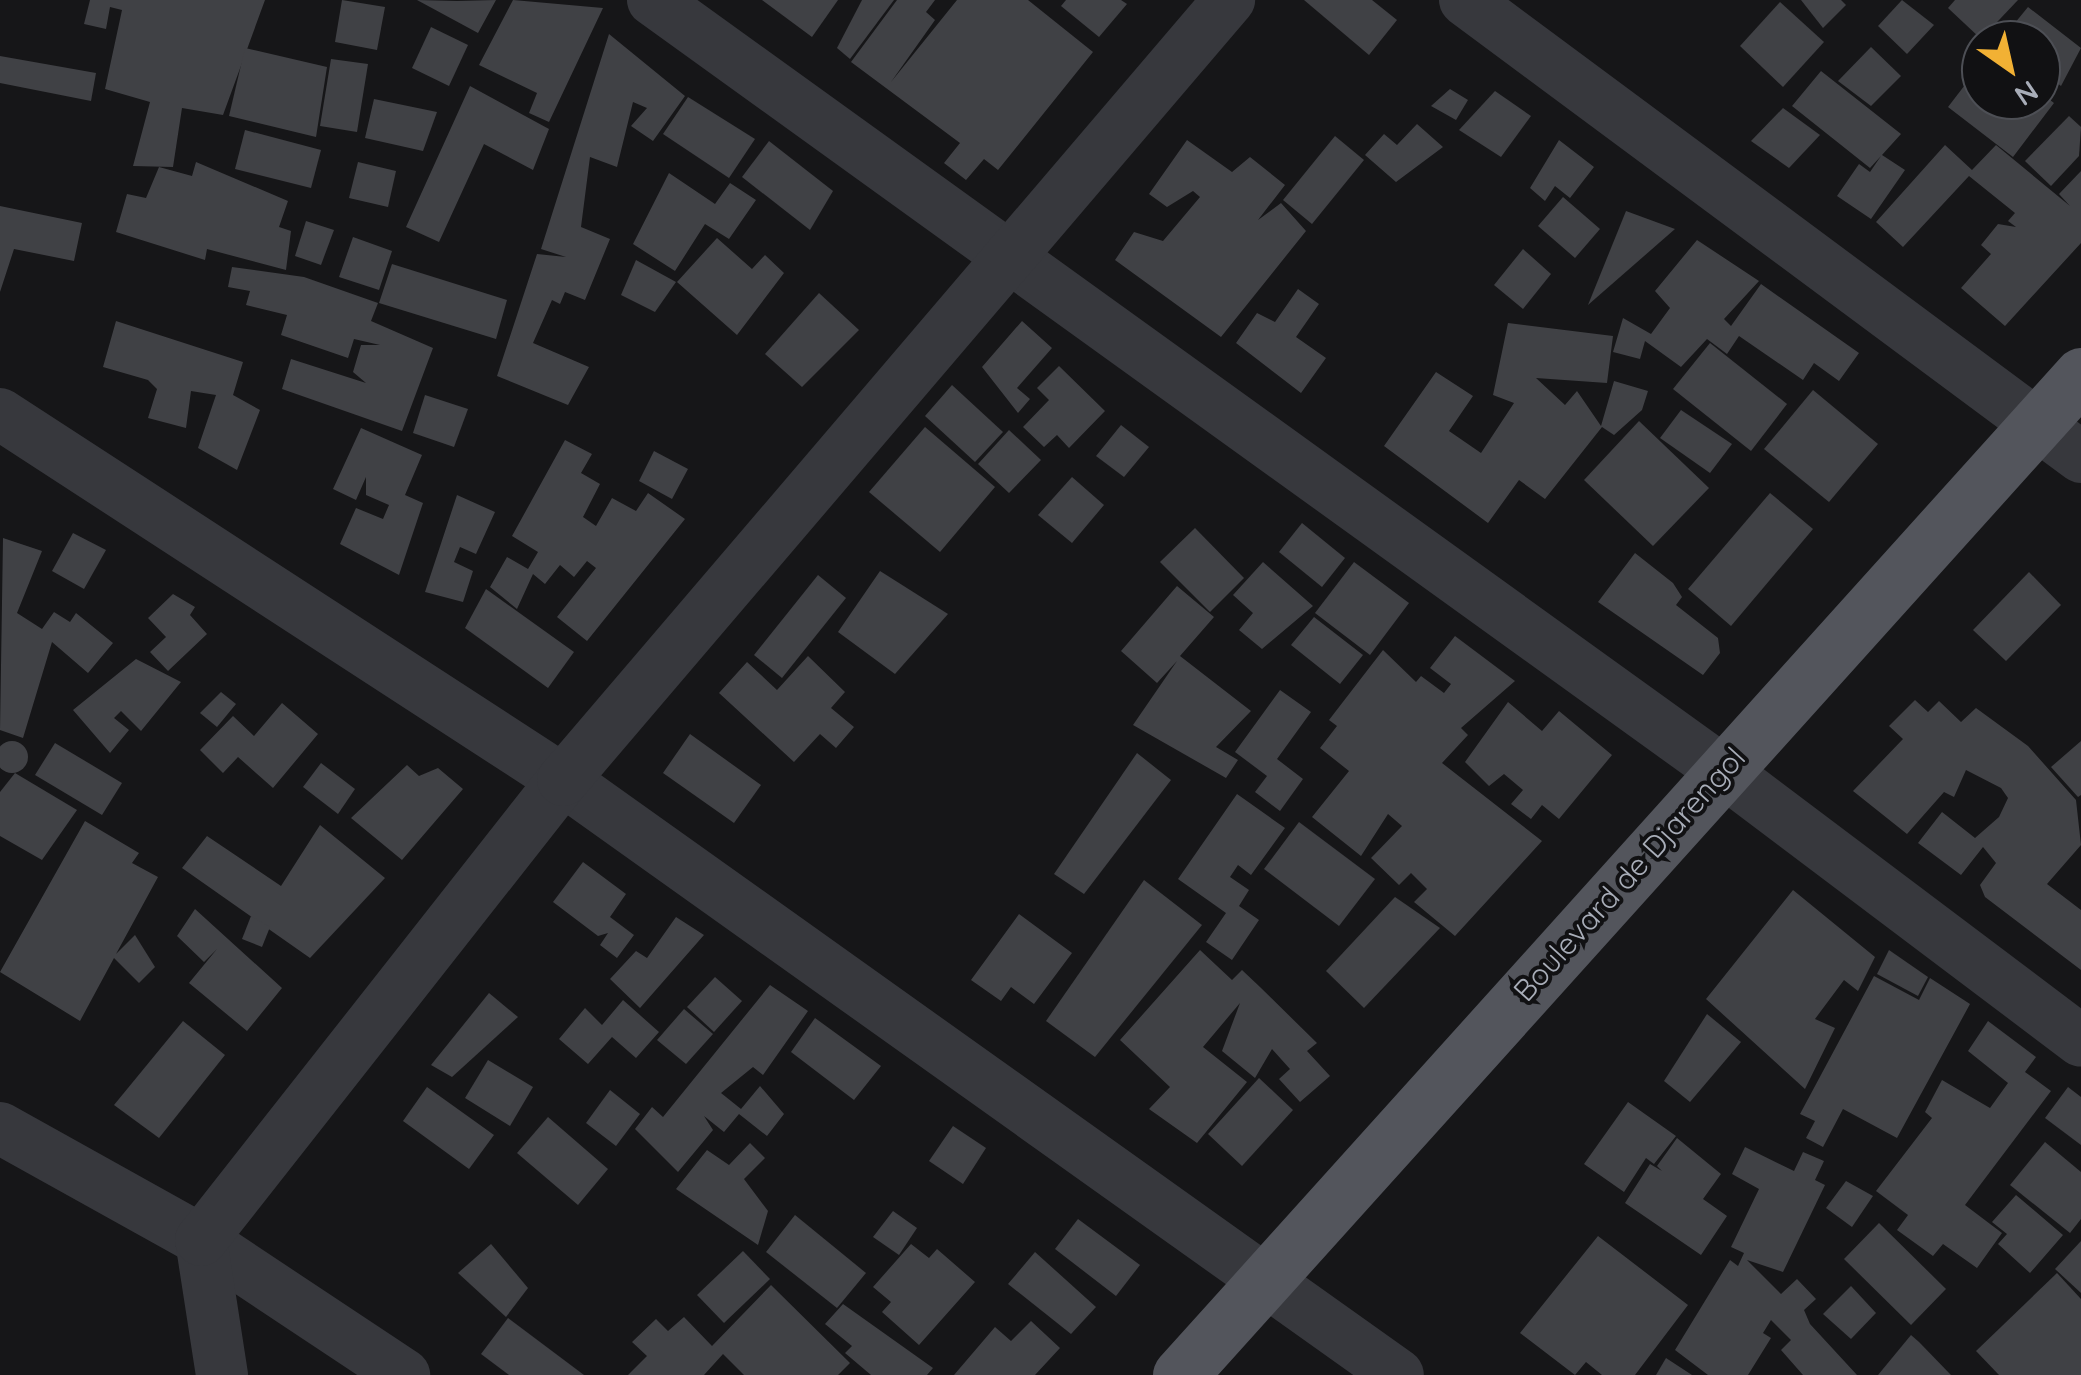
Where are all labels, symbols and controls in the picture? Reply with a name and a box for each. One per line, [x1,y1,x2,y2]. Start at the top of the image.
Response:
north arrow [1961,20,2061,120]
text: N [2009,73,2045,114]
street label: Boulevard de Djarengol [1506,740,1752,1008]

